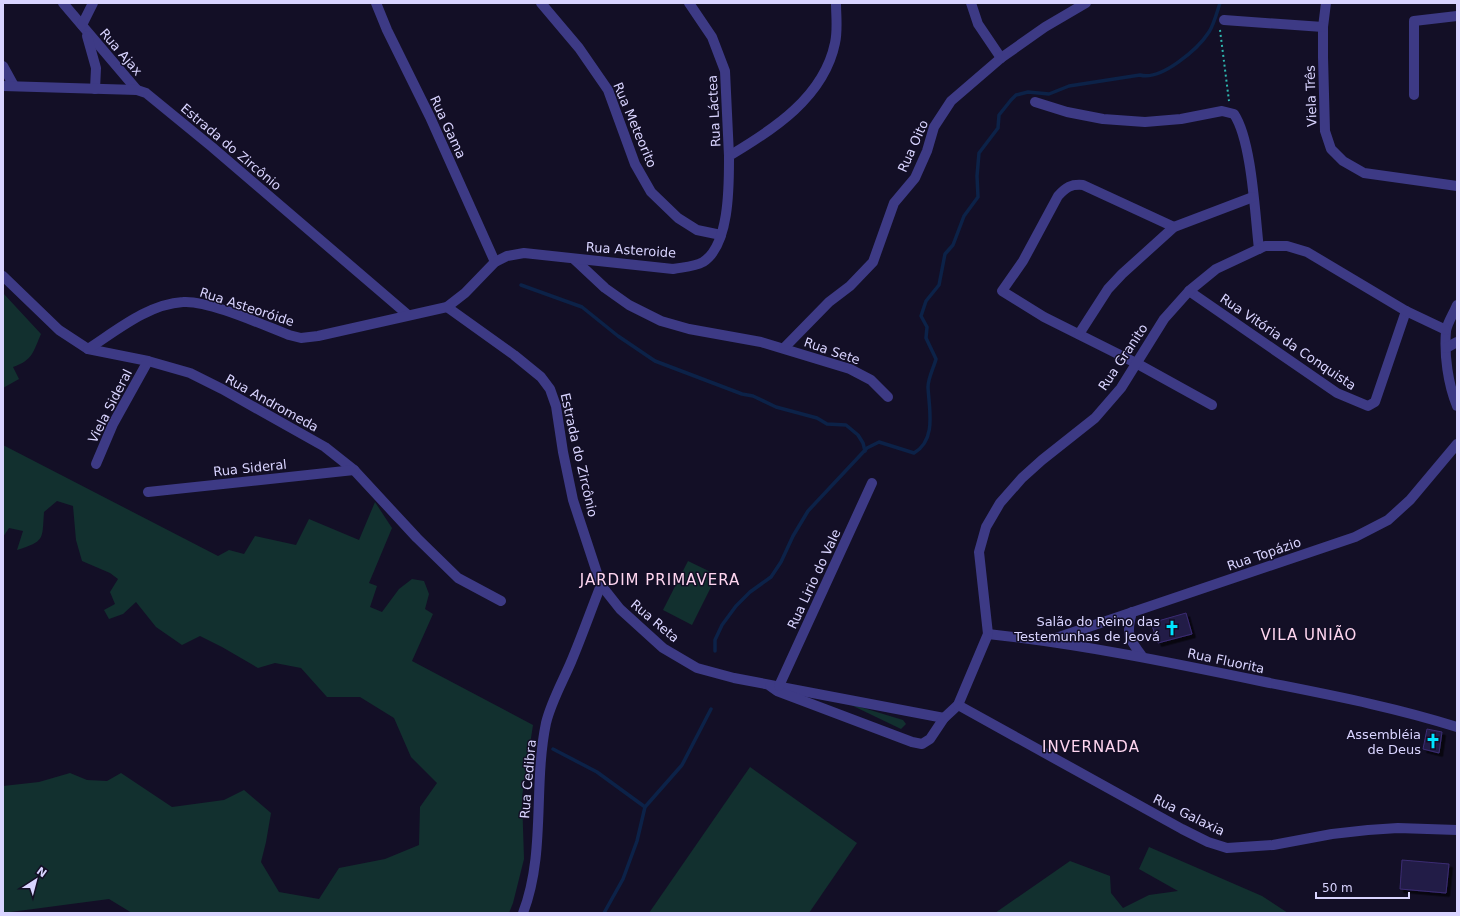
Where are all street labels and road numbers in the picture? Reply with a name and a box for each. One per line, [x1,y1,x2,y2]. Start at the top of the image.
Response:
street label: Rua Ajax [97,26,146,79]
street label: Viela Três [1302,65,1320,127]
street label: Rua Láctea [705,75,723,147]
street label: Rua Meteorito [610,80,660,170]
street label: Rua Gama [427,93,469,161]
street label: Estrada do Zircônio [178,101,284,193]
street label: Rua Oito [895,117,931,174]
street label: Rua Asteroide [585,239,677,261]
street label: Rua Asteoróide [198,285,296,329]
street label: Rua Vitória da Conquista [1217,291,1359,393]
street label: Rua Granito [1095,321,1151,393]
street label: Rua Sete [802,334,862,368]
street label: Viela Sideral [85,367,135,445]
street label: Rua Andromeda [223,371,321,435]
street label: Estrada do Zircônio [557,392,601,518]
street label: Rua Sideral [213,457,287,479]
street label: Rua Lirio do Vale [784,527,844,631]
street label: Rua Topázio [1225,534,1303,574]
street label: Rua Reta [628,597,682,645]
street label: Rua Fluorita [1186,646,1266,676]
street label: Rua Cedibra [517,739,539,819]
street label: Rua Galaxia [1151,791,1227,839]

